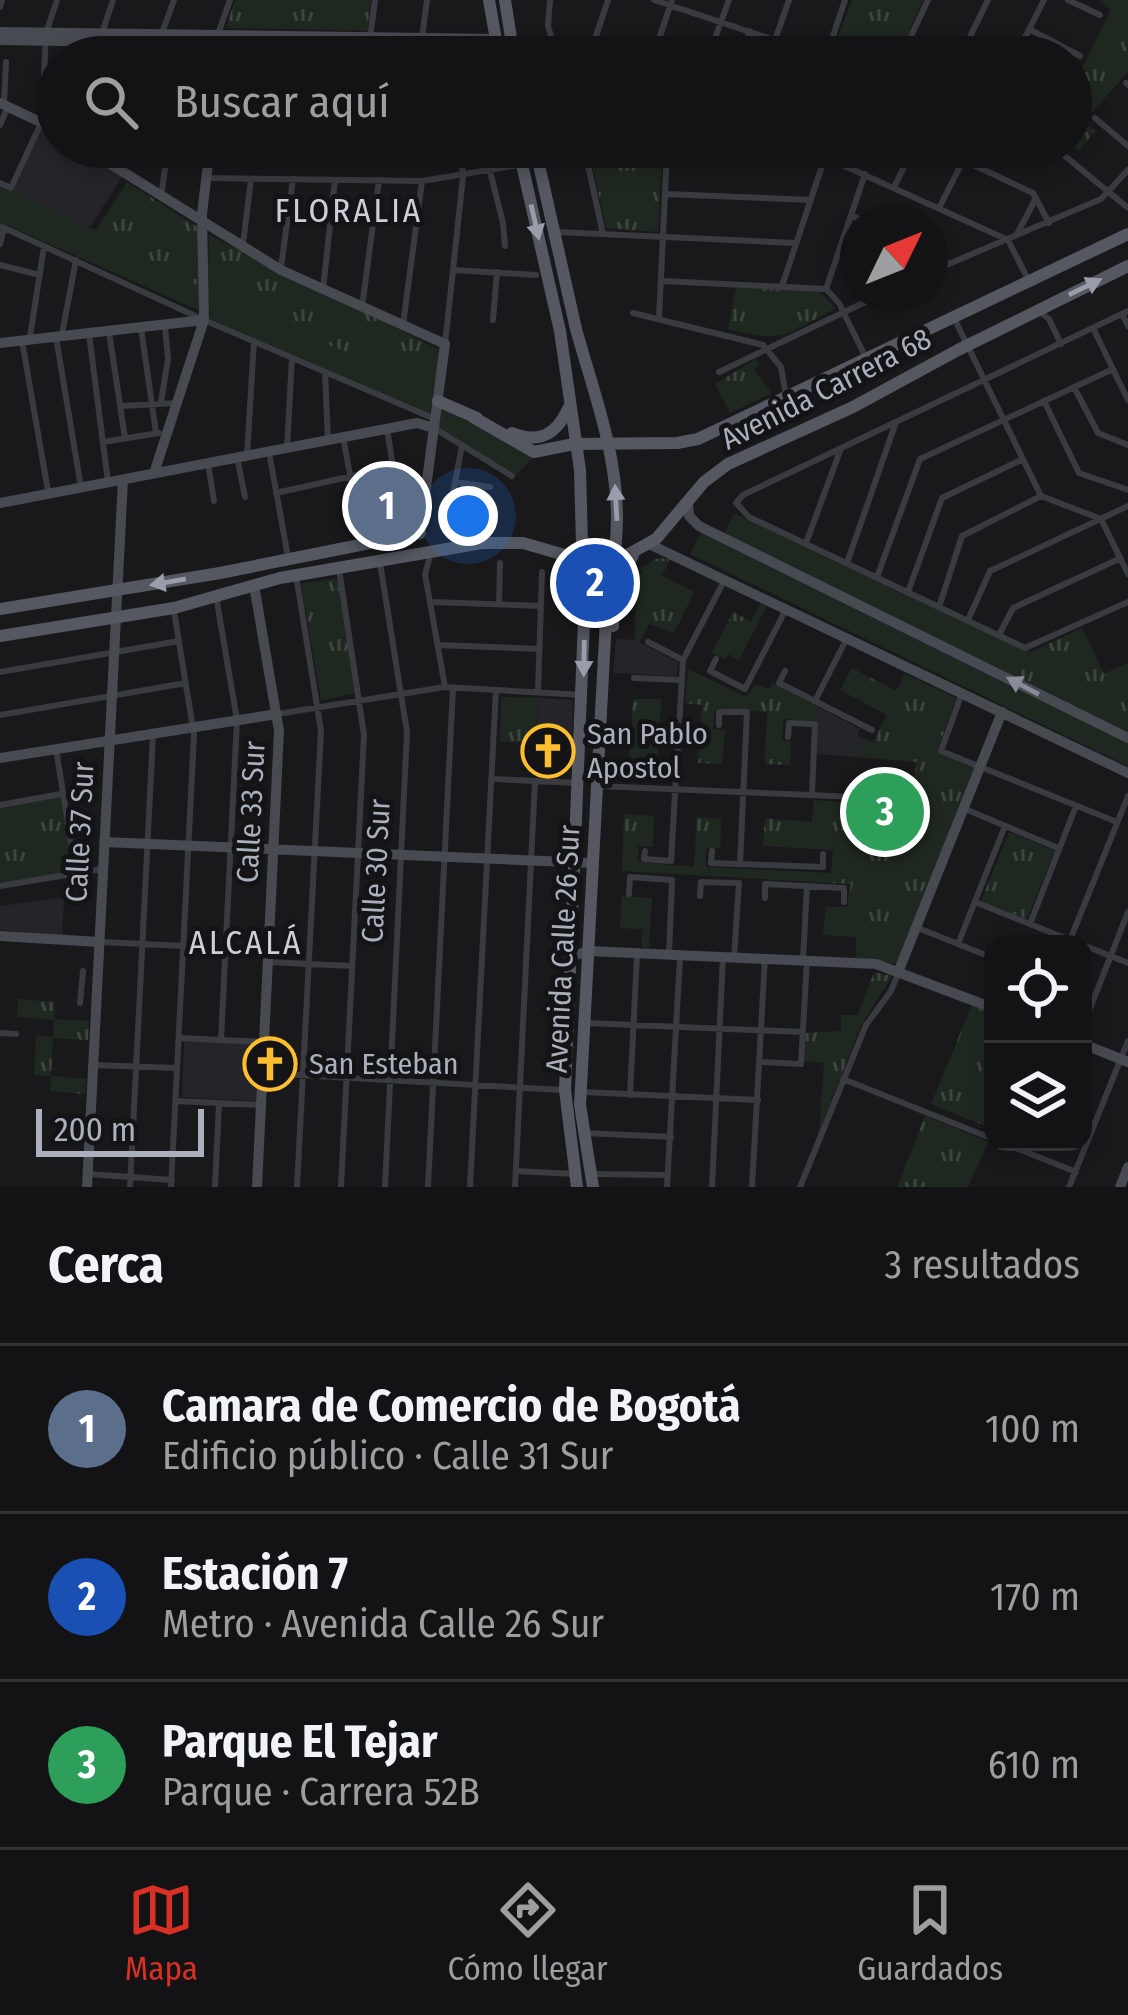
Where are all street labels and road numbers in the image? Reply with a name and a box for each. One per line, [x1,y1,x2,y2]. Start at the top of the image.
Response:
street label: Avenida Carrera 68 [715,321,937,457]
street label: Calle 33 Sur [229,740,273,884]
street label: Calle 37 Sur [58,760,102,903]
street label: Calle 30 Sur [354,798,398,944]
street label: Avenida Calle 26 Sur [539,824,587,1074]

